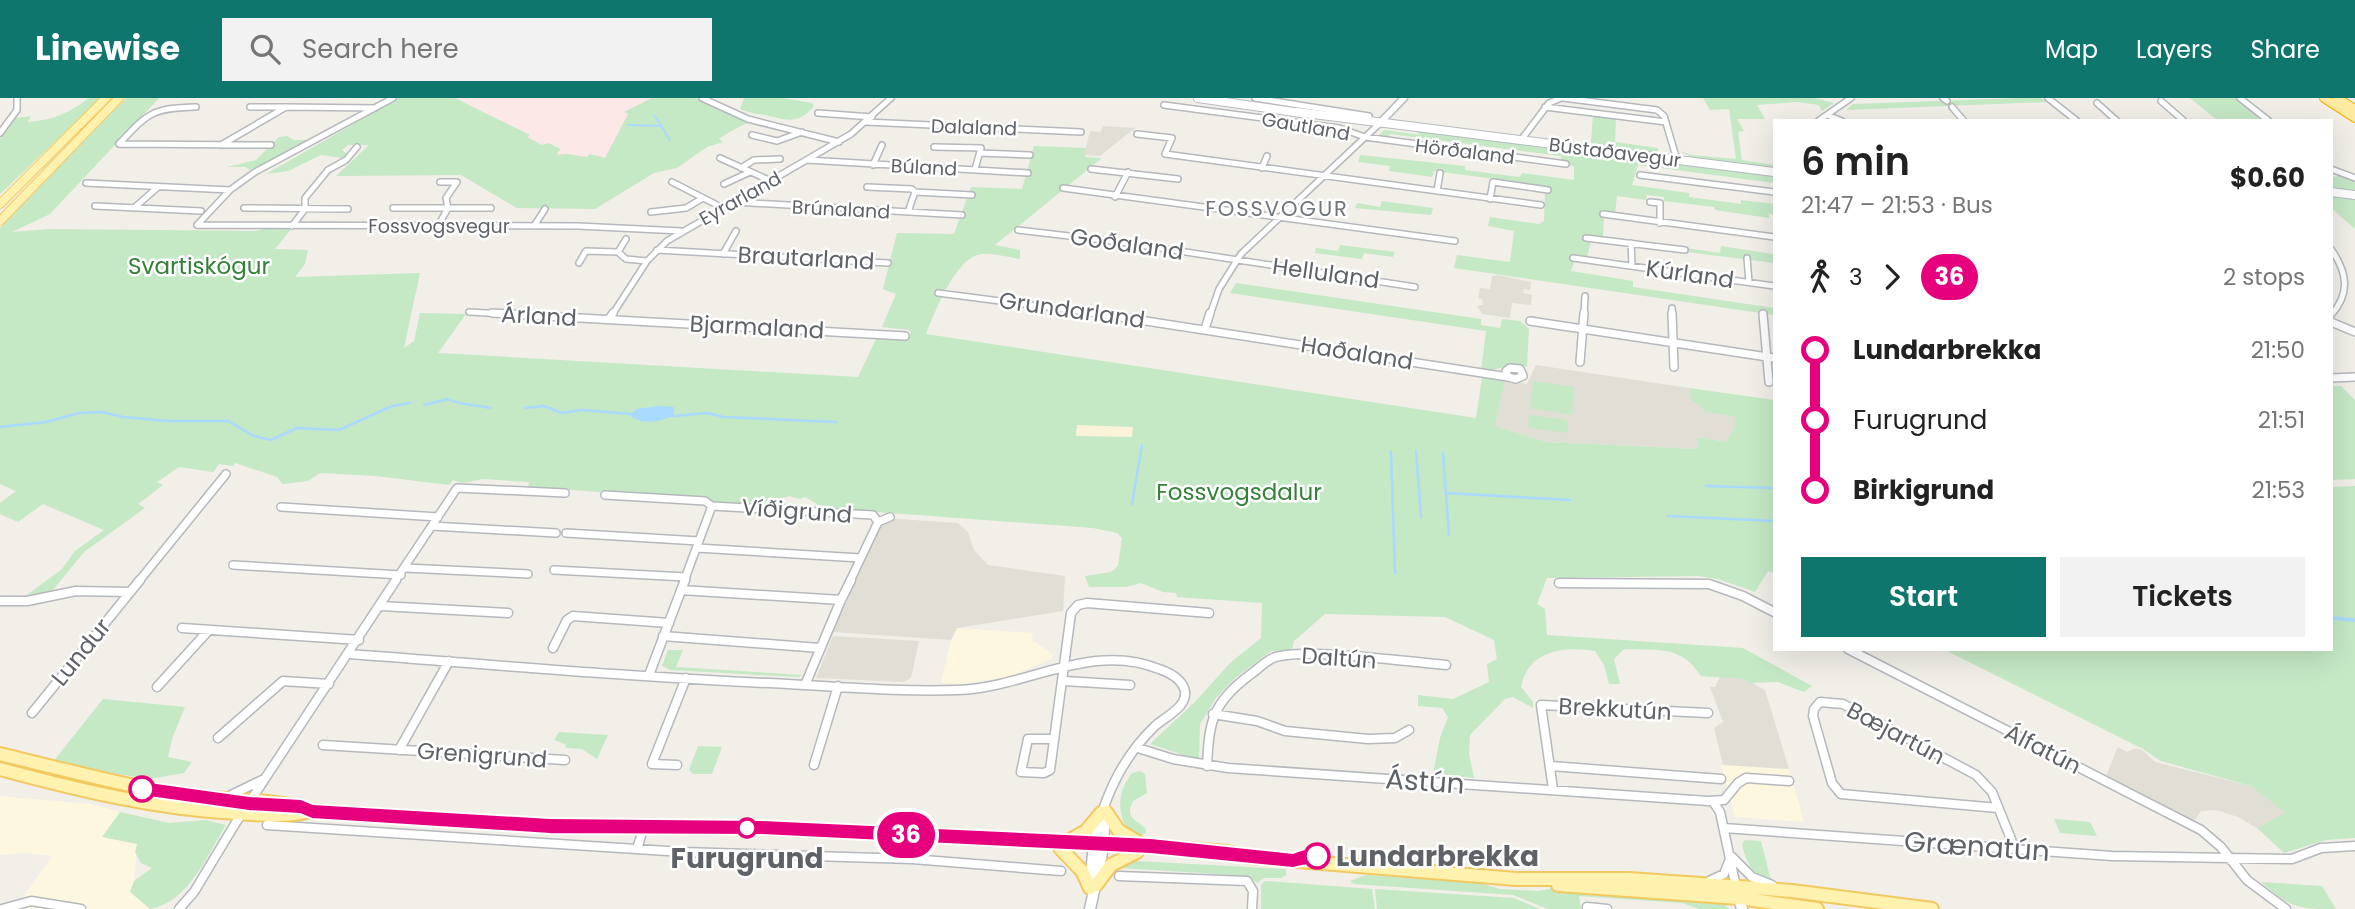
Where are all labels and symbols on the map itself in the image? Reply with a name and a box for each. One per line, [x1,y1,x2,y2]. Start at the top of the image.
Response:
street label: Gautland [1260,105,1352,148]
street label: Dalaland [930,113,1018,142]
street label: Bústaðavegur [1547,131,1683,174]
street label: Hörðaland [1414,132,1516,171]
street label: Búland [890,152,958,183]
street label: Eyrarland [694,165,786,232]
street label: Brúnaland [791,193,891,226]
district label: FOSSVOGUR [1205,194,1349,223]
street label: Fossvogsvegur [368,213,510,240]
street label: Goðaland [1068,220,1186,268]
street label: Brautarland [737,238,875,278]
park label: Svartiskógur [128,250,270,282]
street label: Helluland [1270,250,1382,296]
street label: Kúrland [1644,252,1736,296]
street label: Grundarland [997,284,1147,336]
street label: Árland [500,298,578,334]
street label: Bjarmaland [689,307,825,347]
street label: Haðaland [1299,328,1415,378]
park label: Fossvogsdalur [1156,476,1322,508]
street label: Víðigrund [741,491,853,531]
street label: Lundur [44,612,118,692]
street label: Daltún [1300,639,1378,677]
street label: Brekkutún [1558,690,1672,728]
street label: Bæjartún [1841,694,1951,772]
street label: Álfatún [1999,716,2087,782]
street label: Grenigrund [416,734,548,776]
street label: Ástún [1384,759,1466,804]
unlabelled marker [129,776,155,802]
line badge: 36 [874,812,937,858]
marker: Furugrund [737,818,757,838]
street label: Grænatún [1903,822,2051,871]
place label: Lundarbrekka [1336,837,1539,876]
place label: Furugrund [671,839,823,878]
marker: Lundarbrekka [1304,843,1330,869]

